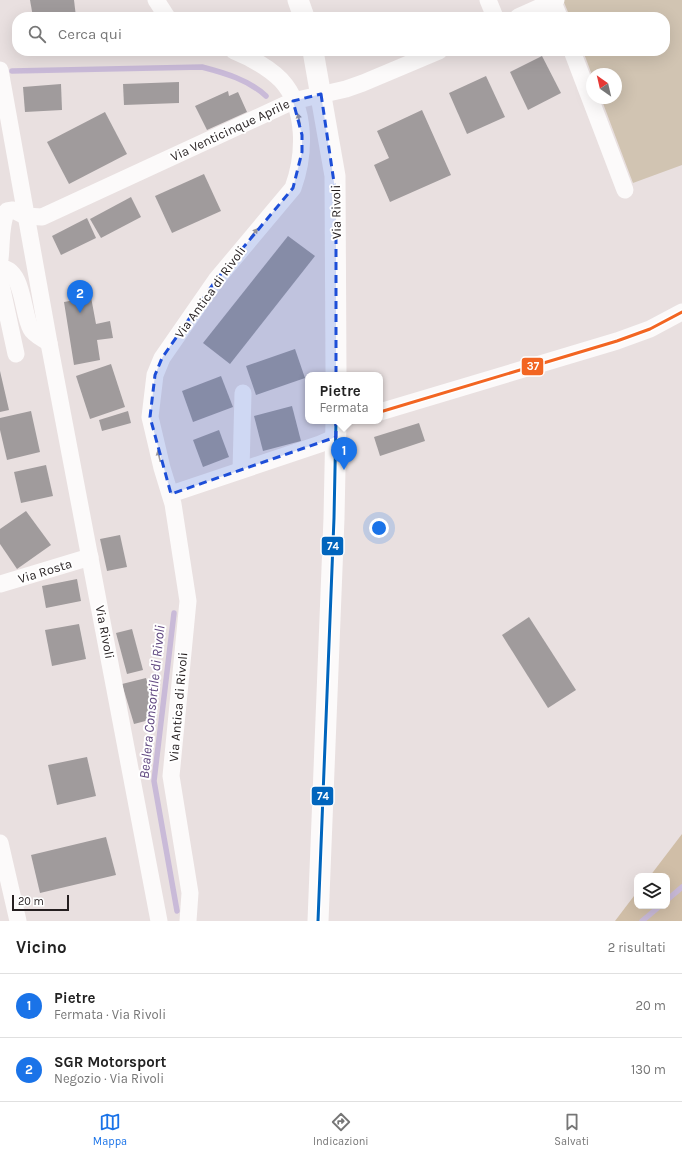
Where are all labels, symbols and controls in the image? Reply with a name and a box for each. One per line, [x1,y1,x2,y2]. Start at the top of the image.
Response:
search box [12,12,670,56]
icon: search [26,23,48,45]
text: Cerca qui [58,25,122,43]
north arrow [586,68,622,104]
street label: Via Venticinque Aprile [168,96,292,165]
one-way arrow [295,113,301,126]
street label: Via Rivoli [328,185,344,239]
one-way arrow [250,228,258,239]
street label: Via Antica di Rivoli [172,243,248,341]
pin: 2 [67,280,93,313]
line badge: 37 [521,357,544,376]
text: 37 [527,360,540,373]
popup [305,372,383,424]
text: Pietre [319,382,361,400]
text: Fermata [319,400,369,415]
pin: 1 [331,437,357,470]
one-way arrow [156,450,162,463]
your location [369,518,389,538]
line badge: 74 [321,536,344,556]
text: 74 [327,540,339,553]
street label: Via Rosta [16,556,74,586]
street label: Via Rivoli [92,604,118,660]
water label: Bealera Consortile di Rivoli [135,624,169,780]
street label: Via Antica di Rivoli [166,651,190,763]
line badge: 74 [311,786,334,806]
text: 74 [317,790,329,803]
map controls [634,873,670,909]
button: layers [634,873,670,909]
scale bar [12,893,69,912]
text: 20 m [18,895,44,908]
text: Vicino [16,937,67,957]
text: 2 risultati [608,940,666,955]
text: Pietre [54,989,95,1007]
text: 1 [27,998,31,1013]
text: 20 m [636,998,666,1013]
text: Fermata · Via Rivoli [54,1007,166,1022]
text: SGR Motorsport [54,1053,166,1071]
text: 2 [25,1062,33,1077]
text: 130 m [631,1062,666,1077]
text: Negozio · Via Rivoli [54,1071,164,1086]
tab: Mappa [93,1111,127,1148]
tab: Indicazioni [313,1111,369,1148]
tab: Salvati [554,1111,589,1148]

